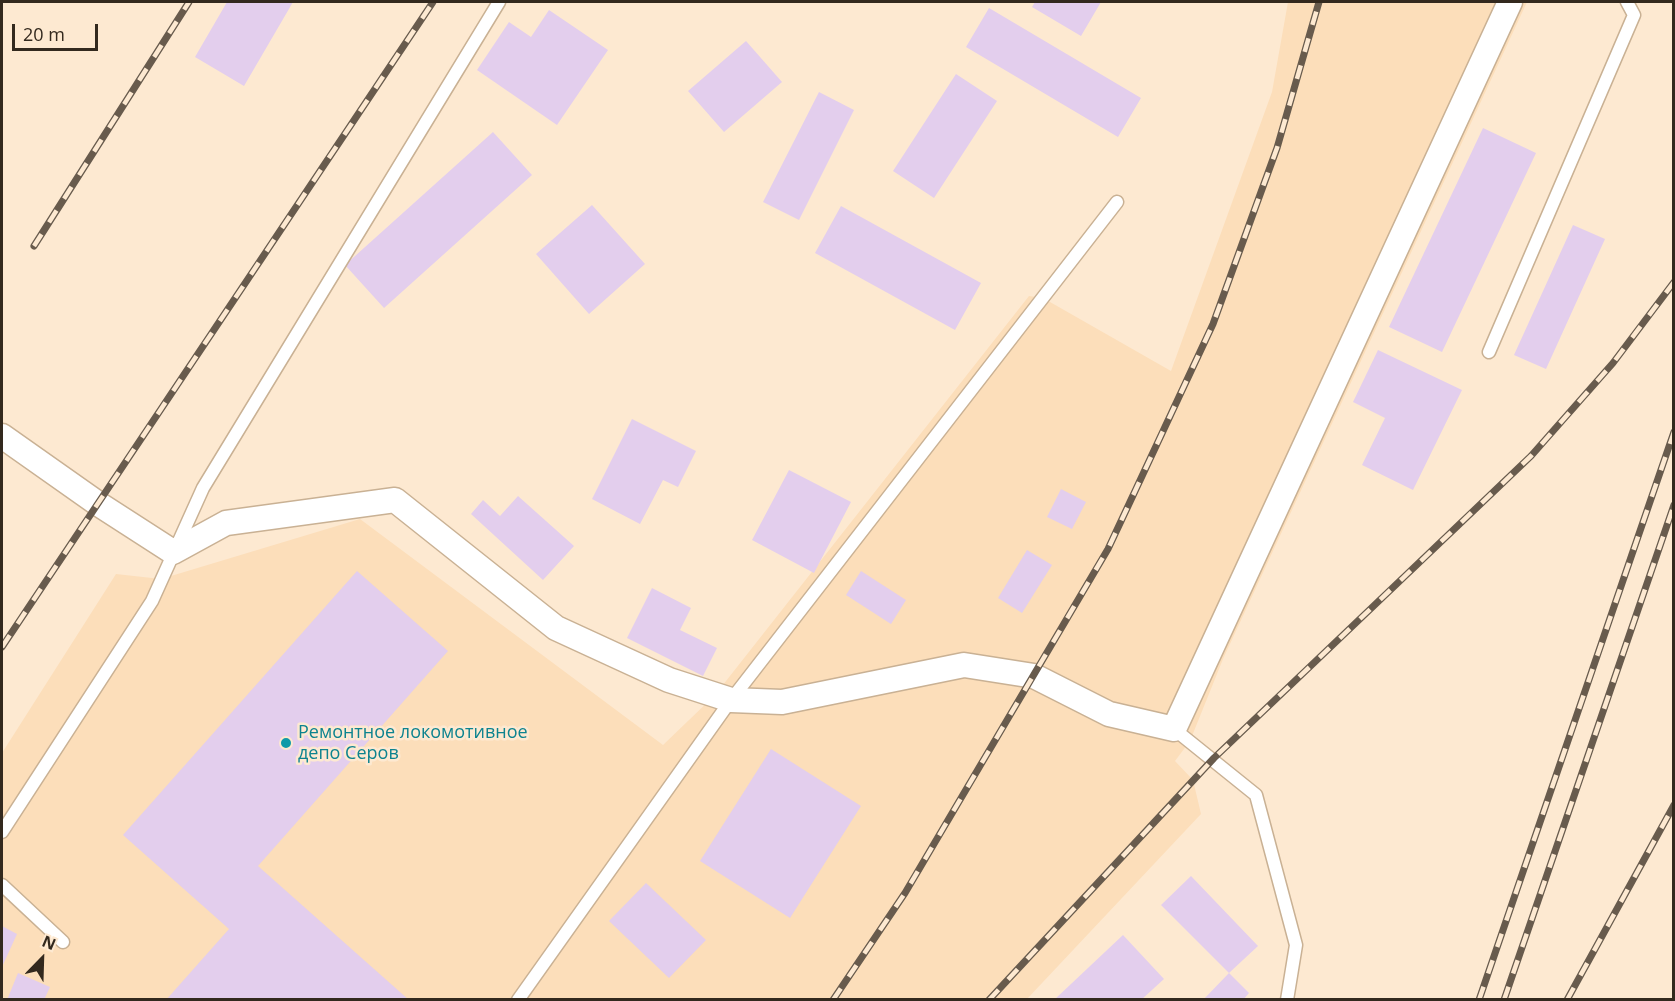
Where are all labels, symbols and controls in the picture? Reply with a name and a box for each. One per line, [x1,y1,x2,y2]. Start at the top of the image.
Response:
scale bar [15,12,100,50]
text: 20 m [23,22,65,46]
place label: Ремонтное локомотивное депо Серов [298,722,528,764]
marker: Ремонтное локомотивное депо Серов [279,736,293,750]
north arrow [12,929,72,989]
text: N [39,930,59,955]

